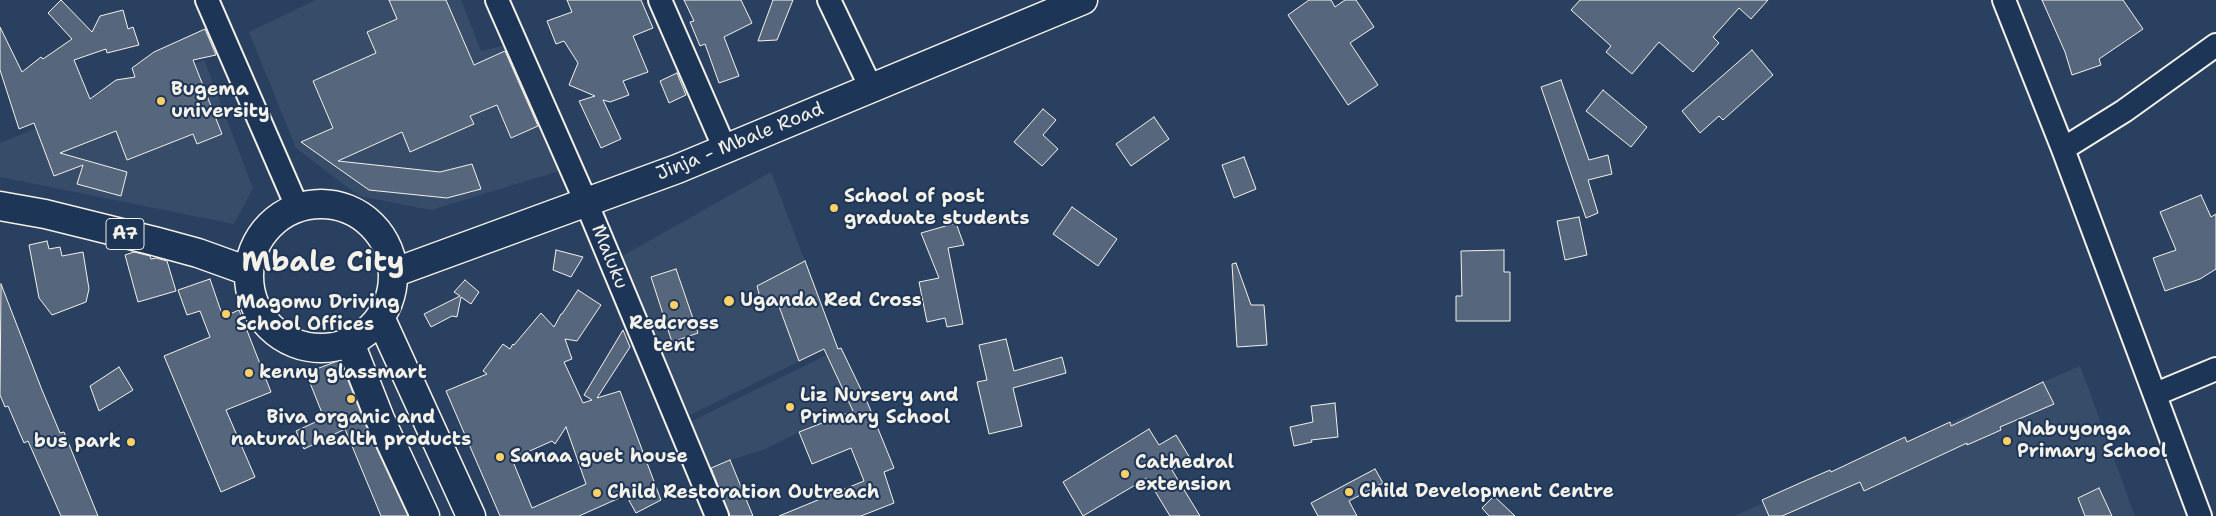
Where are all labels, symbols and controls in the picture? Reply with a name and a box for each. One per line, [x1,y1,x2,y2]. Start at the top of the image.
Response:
place label: Bugema university [171,79,270,123]
marker: Bugema university [155,95,167,107]
street label: Jinja - Mbale Road [653,98,827,186]
place label: School of post graduate students [844,186,1030,230]
marker: School of post graduate students [828,202,840,214]
road number: A7 [106,218,144,250]
street label: Maluku [586,221,632,293]
district label: Mbale City [241,246,405,280]
place label: Uganda Red Cross [740,290,922,312]
place label: Magomu Driving School Offices [236,292,400,336]
marker: Uganda Red Cross [722,294,736,308]
marker: Redcross tent [668,299,680,311]
marker: Magomu Driving School Offices [220,308,232,320]
place label: Redcross tent [629,313,719,357]
place label: kenny glassmart [259,362,427,384]
marker: kenny glassmart [243,367,255,379]
place label: Liz Nursery and Primary School [800,385,959,429]
marker: Biva organic and natural health products [345,393,357,405]
marker: Liz Nursery and Primary School [784,401,796,413]
place label: Biva organic and natural health products [231,407,471,451]
place label: Nabuyonga Primary School [2017,419,2167,463]
place label: bus park [34,431,121,453]
marker: Nabuyonga Primary School [2001,435,2013,447]
marker: bus park [125,436,137,448]
place label: Sanaa guet house [510,446,688,468]
marker: Sanaa guet house [494,451,506,463]
place label: Cathedral extension [1135,452,1234,496]
marker: Cathedral extension [1119,468,1131,480]
place label: Child Development Centre [1359,481,1614,503]
place label: Child Restoration Outreach [607,482,879,504]
marker: Child Development Centre [1343,486,1355,498]
marker: Child Restoration Outreach [591,487,603,499]

